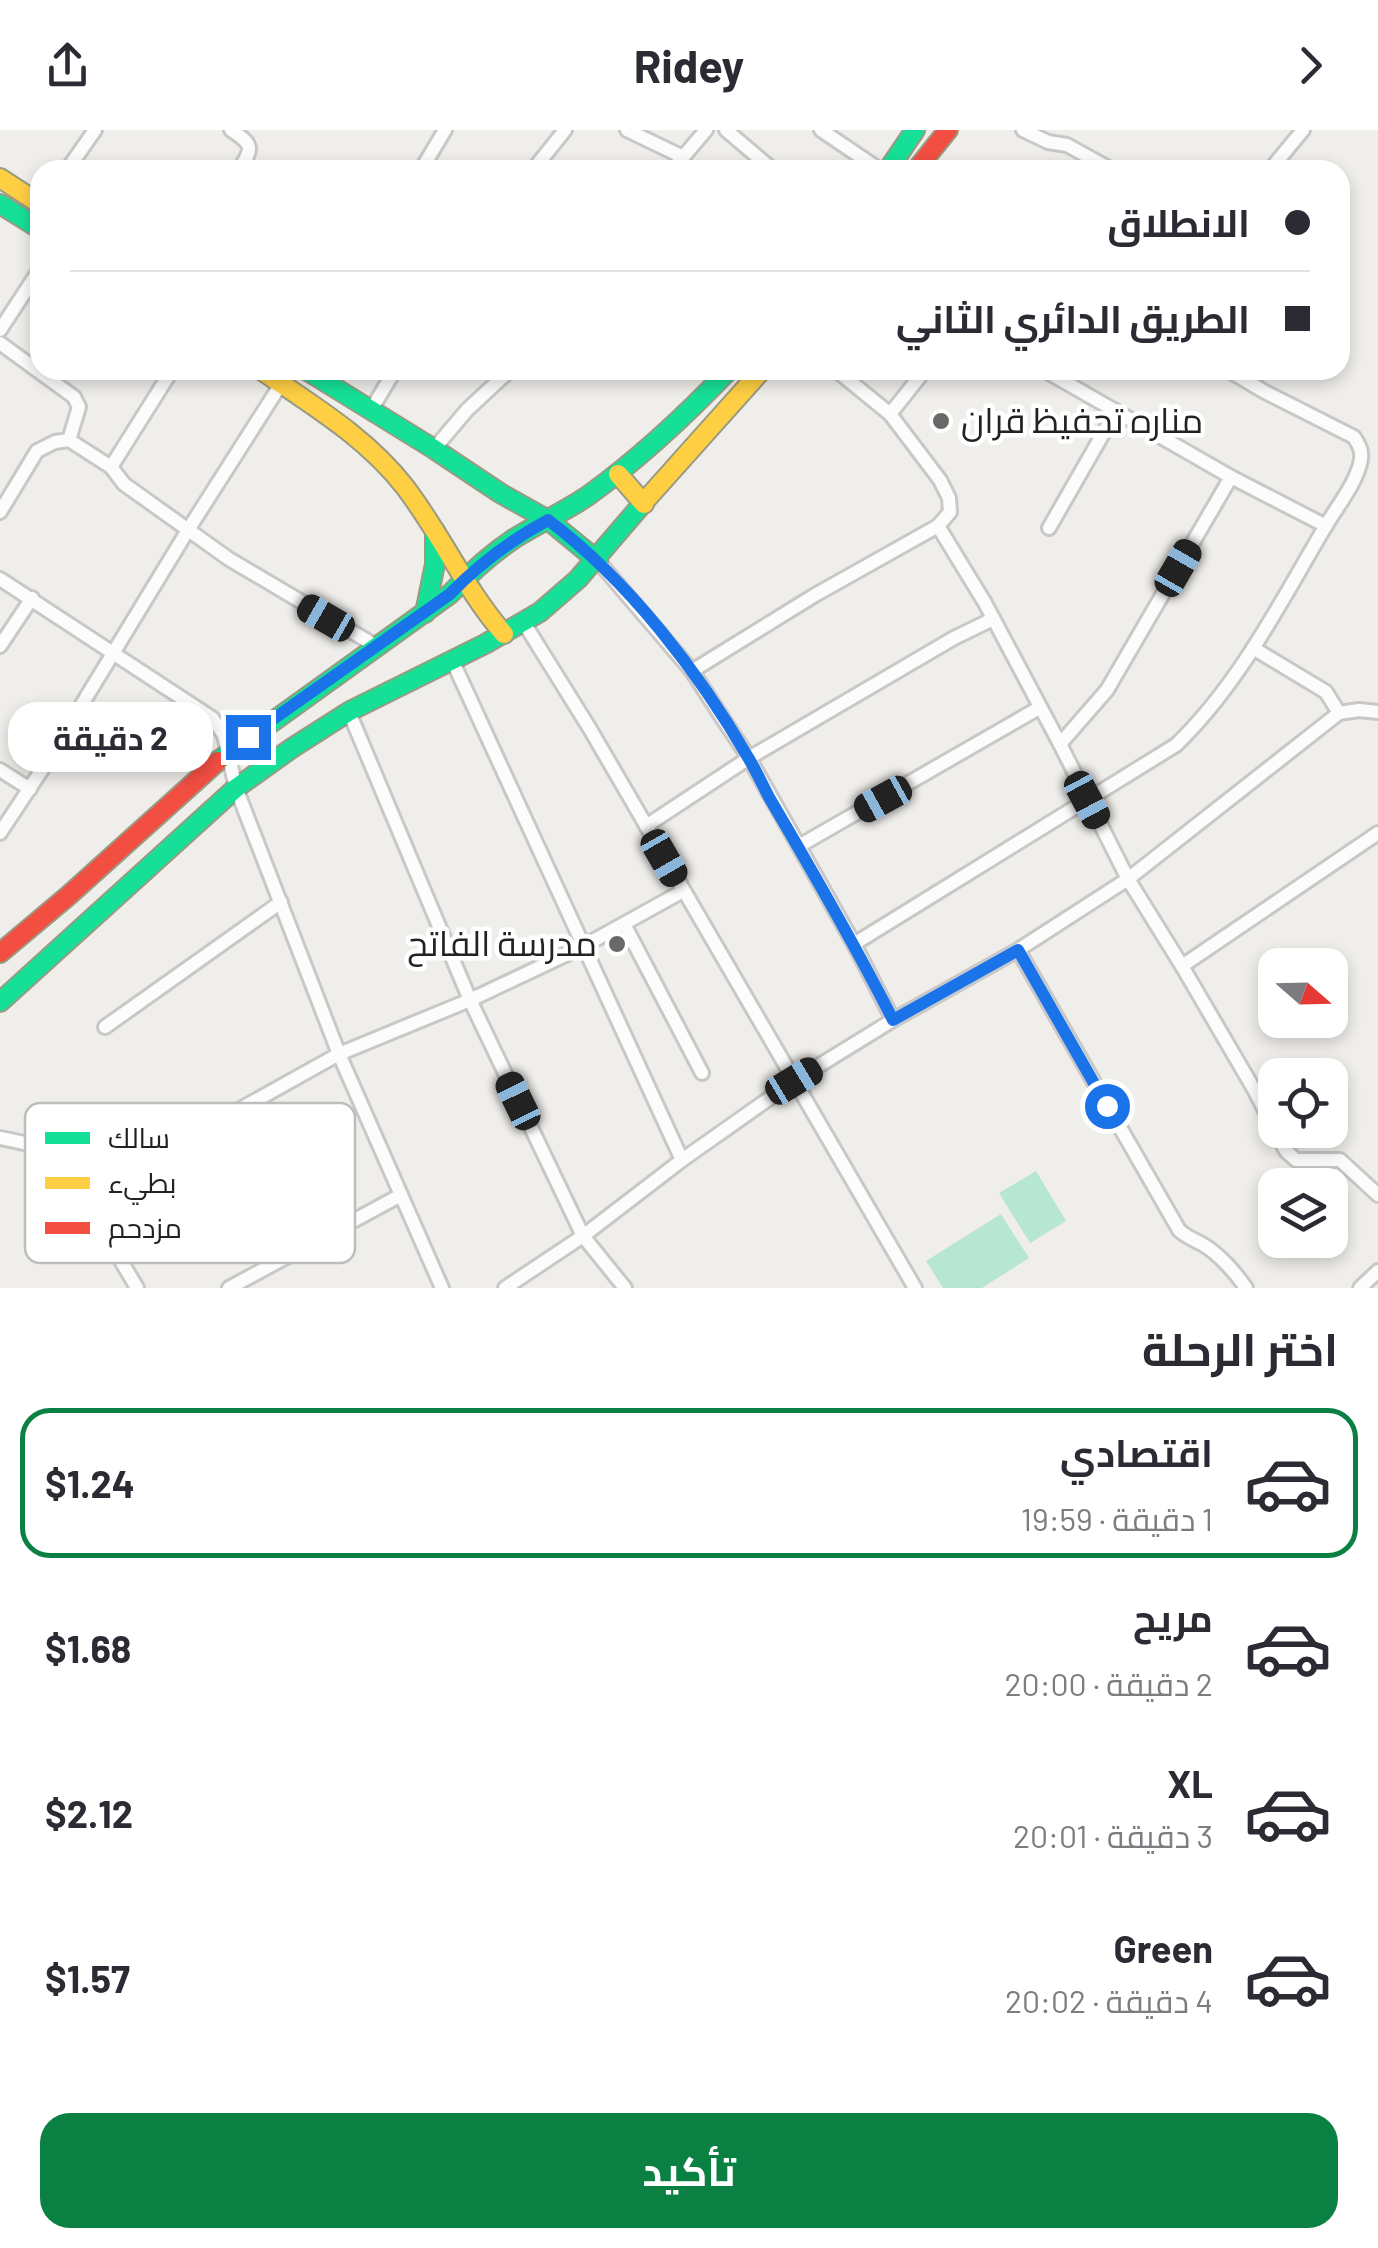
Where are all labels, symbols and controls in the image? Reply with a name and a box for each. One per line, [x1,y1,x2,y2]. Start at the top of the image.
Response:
icon: share [40,38,95,93]
text: Ridey [634,38,744,92]
icon: forward [1283,38,1338,93]
text: الانطلاق [1107,199,1250,245]
text: الطريق الدائري الثاني [896,295,1250,341]
place label: مناره تحفيظ قران [961,398,1203,442]
marker: مناره تحفيظ قران [930,410,952,432]
car [1150,535,1206,601]
car [293,590,359,646]
callout: 2 دقيقة [8,702,213,772]
route end [226,715,271,760]
text: 2 دقيقة [53,718,168,756]
car [1060,766,1114,834]
car [849,771,917,827]
car [636,825,692,891]
place label: مدرسة الفاتح [407,921,597,967]
marker: مدرسة الفاتح [606,933,628,955]
north arrow [1258,948,1348,1038]
map controls [1258,948,1348,1258]
car [761,1053,827,1109]
button: locate [1258,1058,1348,1148]
car [491,1067,545,1135]
route start [1085,1084,1130,1129]
legend [25,1103,355,1263]
text: سالك [108,1120,170,1154]
text: بطيء [108,1165,176,1205]
button: layers [1258,1168,1348,1258]
text: مزدحم [108,1210,182,1248]
text: اختر الرحلة [1142,1321,1338,1375]
text: اقتصادي [1060,1429,1213,1475]
icon: car [1243,1438,1333,1528]
text: $1.24 [45,1460,135,1506]
text: 1 دقيقة · 19:59 [1021,1499,1213,1537]
text: مريح [1133,1594,1213,1640]
icon: car [1243,1603,1333,1693]
text: $1.68 [45,1625,131,1671]
text: 2 دقيقة · 20:00 [1004,1664,1213,1702]
text: XL [1167,1760,1213,1806]
icon: car [1243,1768,1333,1858]
text: $2.12 [45,1790,133,1836]
text: 3 دقيقة · 20:01 [1013,1816,1213,1854]
text: Green [1113,1925,1213,1971]
icon: car [1243,1933,1333,2023]
text: $1.57 [45,1955,130,2001]
text: 4 دقيقة · 20:02 [1005,1981,1213,2019]
button: تأكيد [40,2113,1338,2228]

